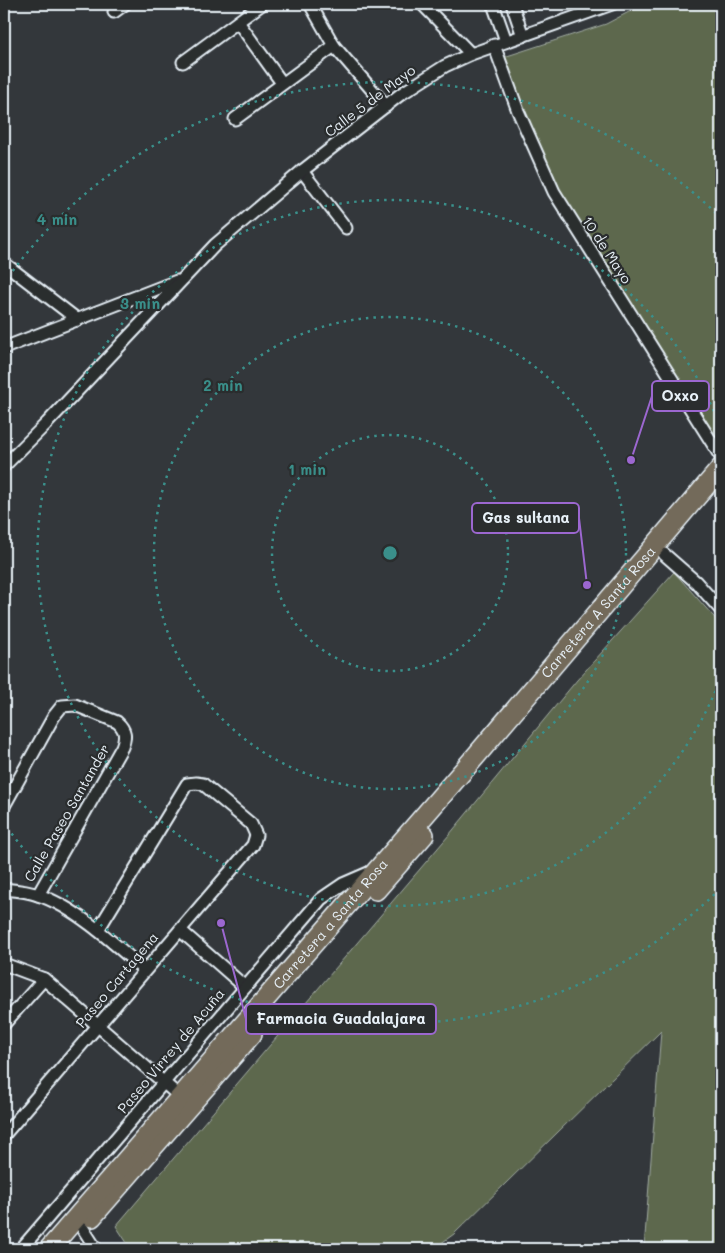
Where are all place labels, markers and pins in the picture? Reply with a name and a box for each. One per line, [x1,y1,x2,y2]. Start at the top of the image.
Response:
callout: Oxxo [652,381,709,411]
callout: Gas sultana [472,503,579,533]
centre of rings [381,544,399,562]
callout: Farmacia Guadalajara [246,1004,436,1034]

